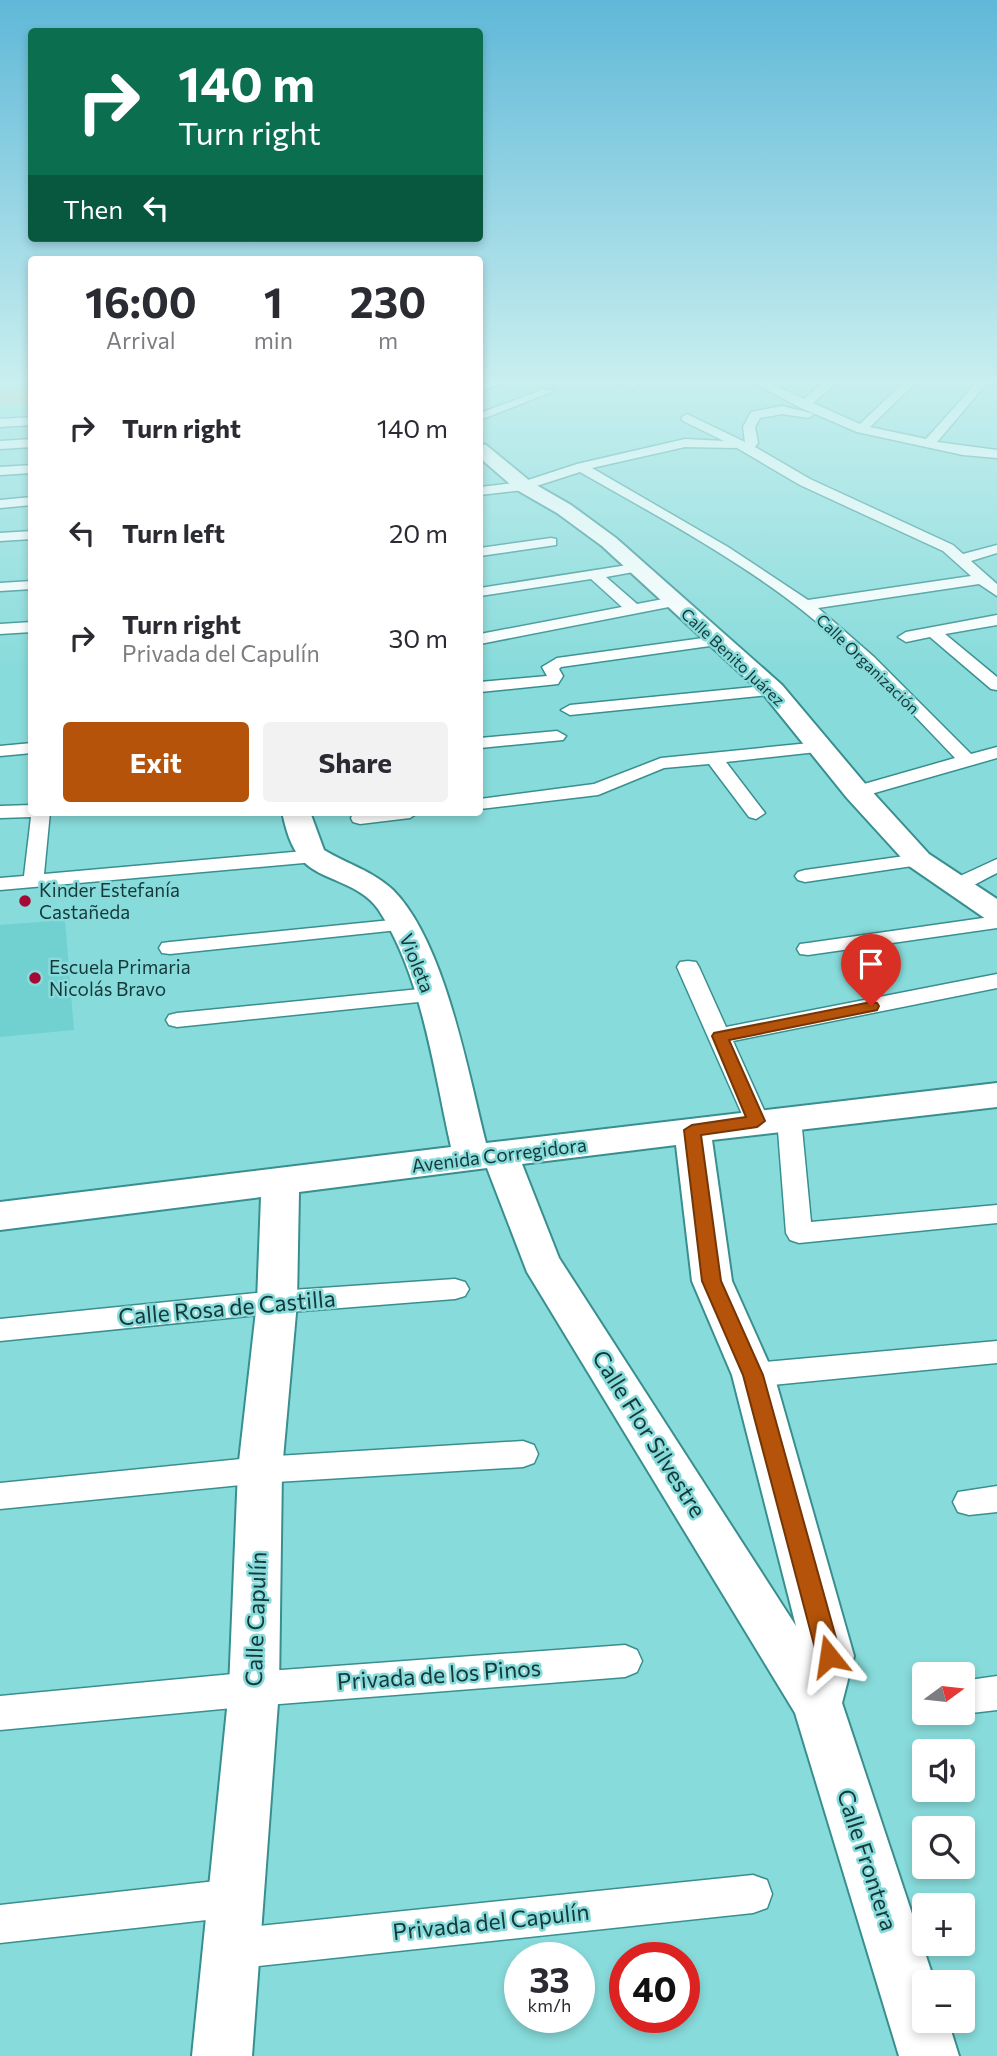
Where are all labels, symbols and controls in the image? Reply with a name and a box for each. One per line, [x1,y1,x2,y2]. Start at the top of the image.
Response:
text: 140 m [178,52,315,112]
icon: right [63,56,154,147]
text: Turn right [178,112,321,152]
icon: left [137,189,175,227]
text: Then [63,193,123,224]
text: 16:00 [85,275,197,327]
text: 1 [264,275,283,327]
text: 230 [350,275,426,327]
text: Arrival [106,326,176,354]
text: min [254,326,293,354]
text: m [378,326,398,354]
icon: right [63,409,101,447]
text: Turn right [122,412,241,443]
text: 140 m [377,412,448,443]
icon: left [63,514,101,552]
text: Turn left [122,517,225,548]
text: 20 m [389,517,448,548]
street label: Calle Benito Juárez [678,604,789,709]
text: Turn right [122,608,241,639]
street label: Calle Organización [813,610,924,718]
icon: right [63,619,101,657]
text: 30 m [389,622,448,653]
text: Privada del Capulín [122,639,320,667]
button: Exit [63,722,249,802]
button: Share [263,722,448,802]
place label: Kinder Estefanía Castañeda [39,878,180,923]
marker: Kinder Estefanía Castañeda [17,893,33,909]
street label: Violeta [395,930,440,996]
pin [841,934,901,1006]
icon: arrive [852,945,890,983]
place label: Escuela Primaria Nicolás Bravo [49,955,191,1000]
marker: Escuela Primaria Nicolás Bravo [27,970,43,986]
street label: Avenida Corregidora [410,1132,588,1177]
street label: Calle Rosa de Castilla [117,1284,337,1330]
street label: Calle Flor Silvestre [587,1345,713,1522]
street label: Calle Capulín [239,1551,271,1687]
position arrow [792,1619,866,1693]
street label: Privada de los Pinos [336,1653,542,1695]
north arrow [912,1662,975,1726]
map controls [912,1662,975,2033]
button: sound [912,1739,975,1802]
street label: Calle Frontera [832,1785,904,1934]
button: search [912,1816,975,1879]
button: + [912,1893,975,1956]
street label: Privada del Capulín [391,1897,591,1945]
speed limit sign: 40 [609,1942,700,2033]
text: 33 [529,1957,570,2000]
button: − [912,1970,975,2033]
text: km/h [528,1994,571,2016]

